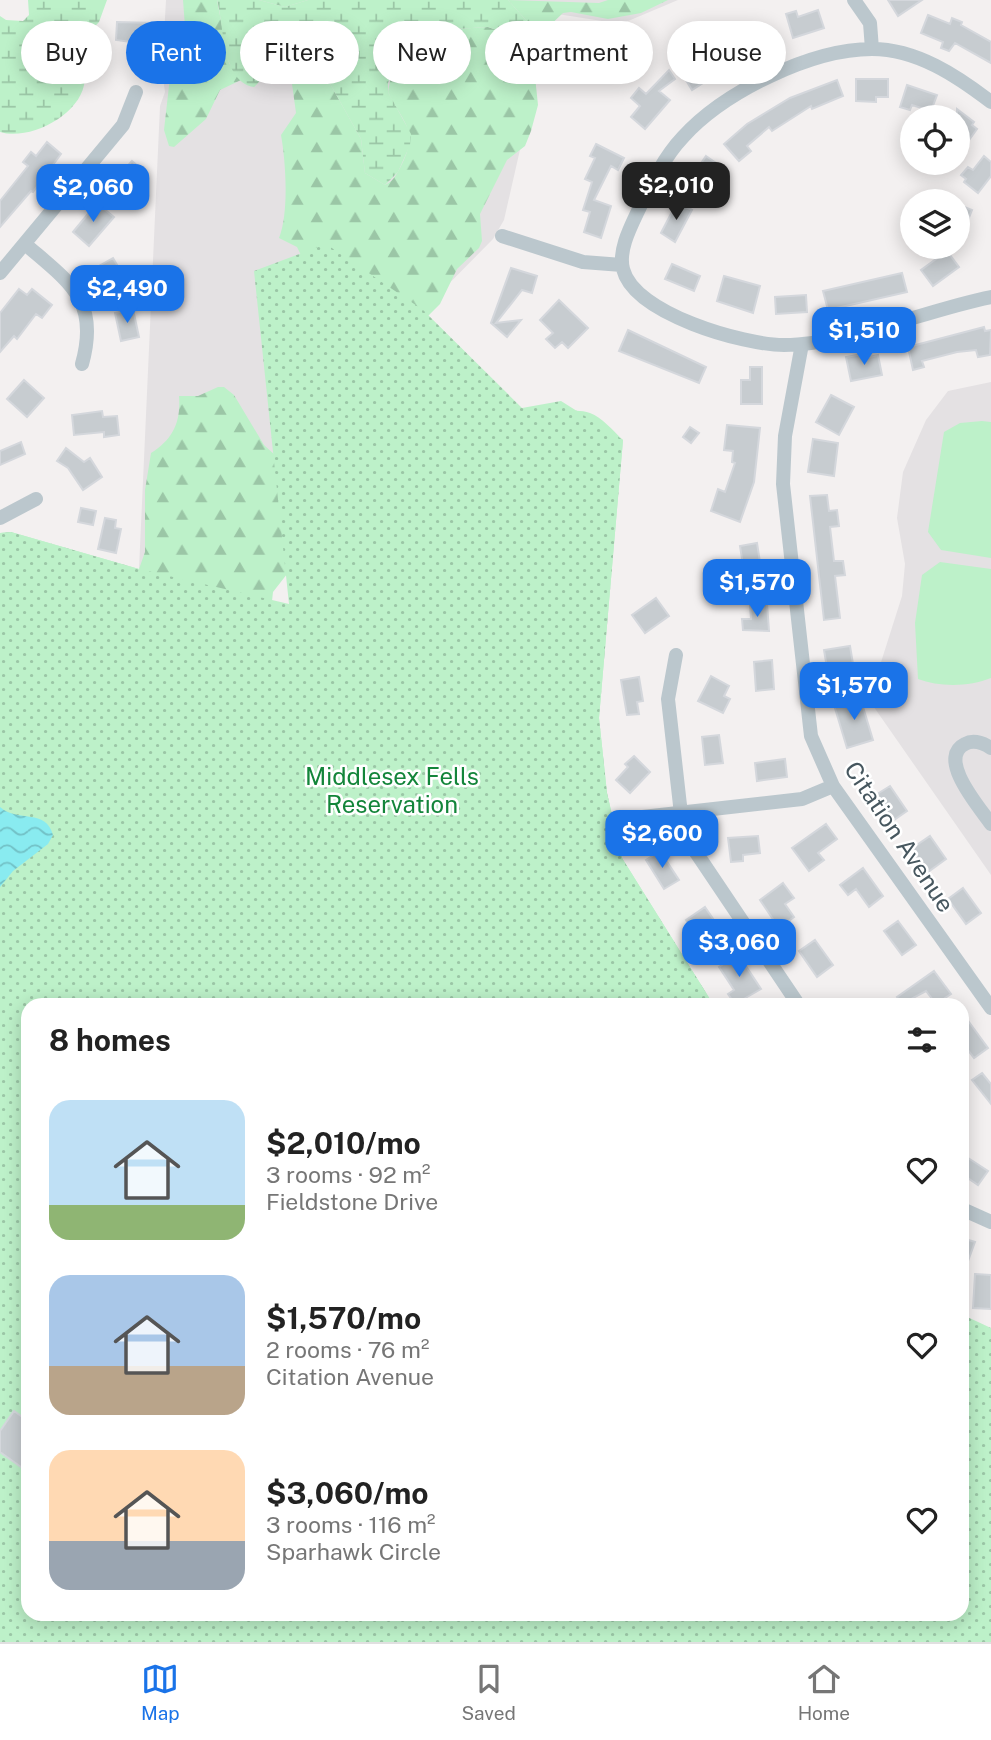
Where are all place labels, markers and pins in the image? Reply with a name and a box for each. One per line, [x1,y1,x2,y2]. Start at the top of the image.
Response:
pin: $2,010 [619,162,733,222]
pin: $2,060 [36,164,150,224]
pin: $2,490 [70,266,184,325]
pin: $1,510 [807,308,921,367]
pin: $1,570 [700,560,814,619]
pin: $1,570 [797,662,911,722]
pin: $2,600 [605,810,719,870]
pin: $3,060 [682,920,796,979]

